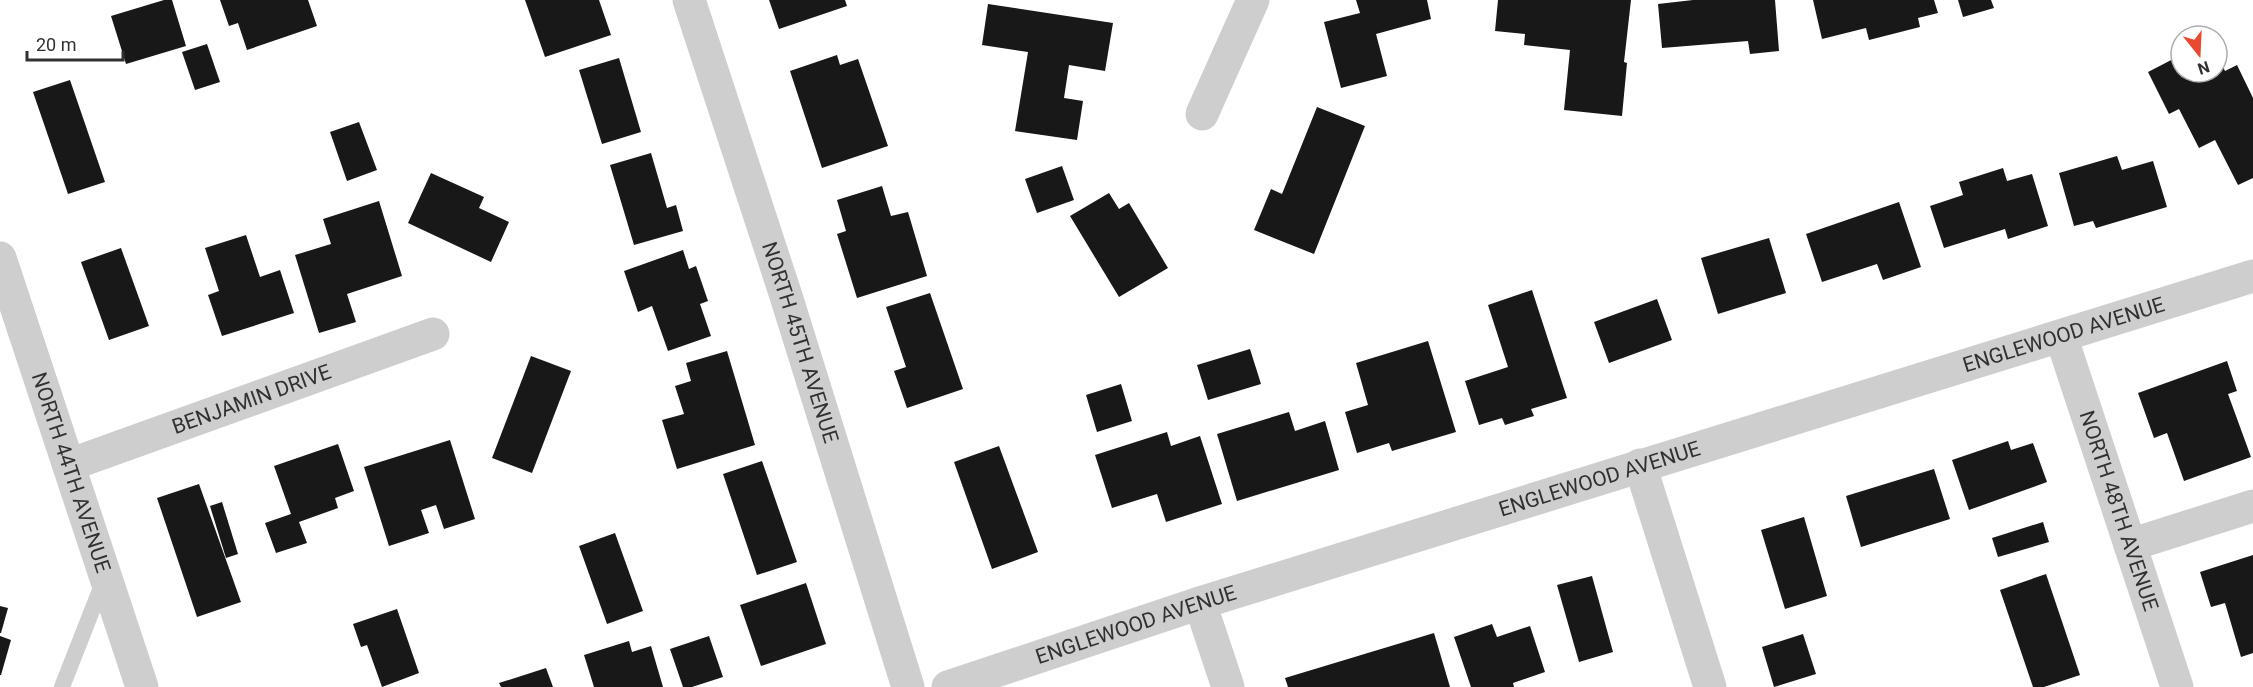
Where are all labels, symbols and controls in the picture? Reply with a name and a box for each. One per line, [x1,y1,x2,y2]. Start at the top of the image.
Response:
scale bar [27,24,123,62]
north arrow [2169,24,2229,84]
text: 20 m [36,34,76,55]
text: N [2195,57,2212,79]
street label: NORTH 45TH AVENUE [757,239,843,446]
street label: ENGLEWOOD AVENUE [1960,292,2167,377]
street label: BENJAMIN DRIVE [169,360,334,439]
street label: NORTH 44TH AVENUE [27,369,115,576]
street label: NORTH 48TH AVENUE [2075,408,2163,614]
street label: ENGLEWOOD AVENUE [1496,436,1703,521]
street label: ENGLEWOOD AVENUE [1033,580,1239,669]

